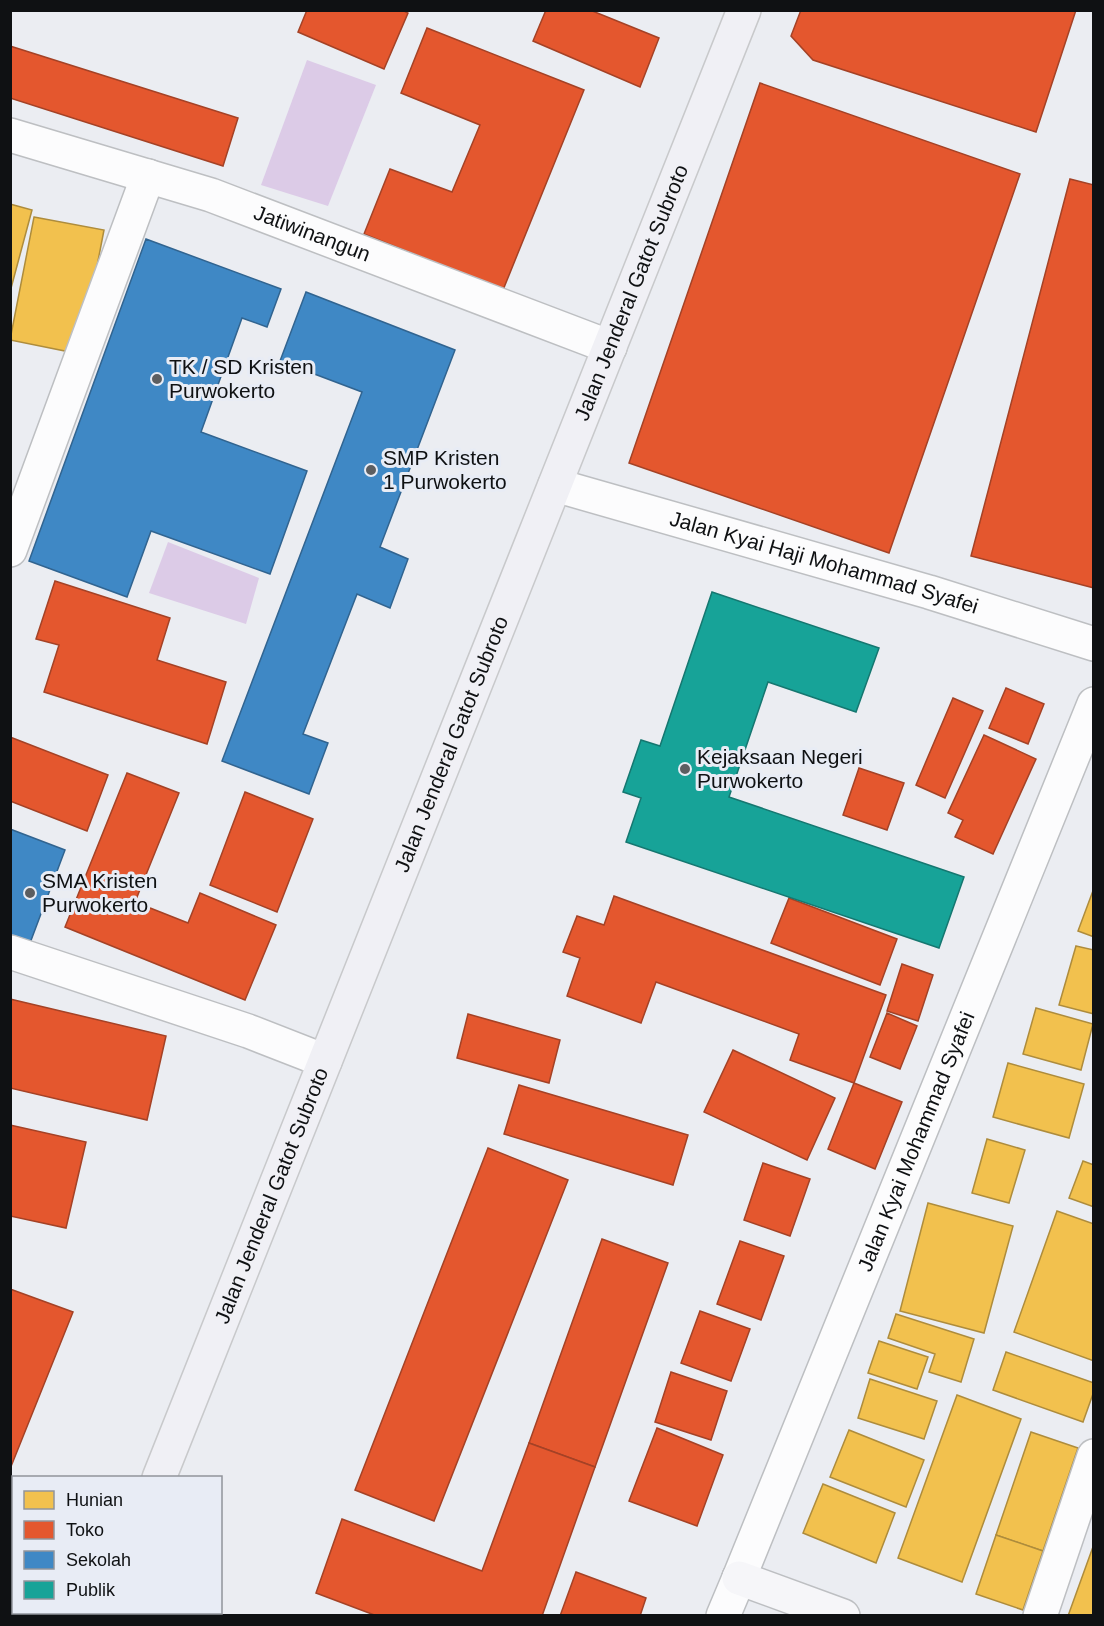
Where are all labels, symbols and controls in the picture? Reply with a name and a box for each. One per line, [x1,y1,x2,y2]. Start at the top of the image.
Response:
street label: Jalan Jenderal Gatot Subroto [570,161,692,424]
street label: Jatiwinangun [251,200,374,266]
place label: TK / SD Kristen Purwokerto [169,355,314,402]
marker: TK / SD Kristen Purwokerto [150,372,164,386]
place label: SMP Kristen 1 Purwokerto [383,446,507,493]
marker: SMP Kristen 1 Purwokerto [364,463,378,477]
street label: Jalan Kyai Haji Mohammad Syafei [667,506,981,618]
street label: Jalan Jenderal Gatot Subroto [390,613,512,875]
place label: Kejaksaan Negeri Purwokerto [697,745,863,792]
marker: Kejaksaan Negeri Purwokerto [678,762,692,776]
place label: SMA Kristen Purwokerto [42,869,158,916]
marker: SMA Kristen Purwokerto [23,886,37,900]
street label: Jalan Kyai Mohammad Syafei [853,1008,979,1275]
street label: Jalan Jenderal Gatot Subroto [210,1064,332,1327]
legend [12,1476,222,1614]
text: Hunian [66,1490,123,1510]
text: Toko [66,1520,104,1540]
text: Sekolah [66,1550,131,1570]
text: Publik [66,1580,116,1600]

